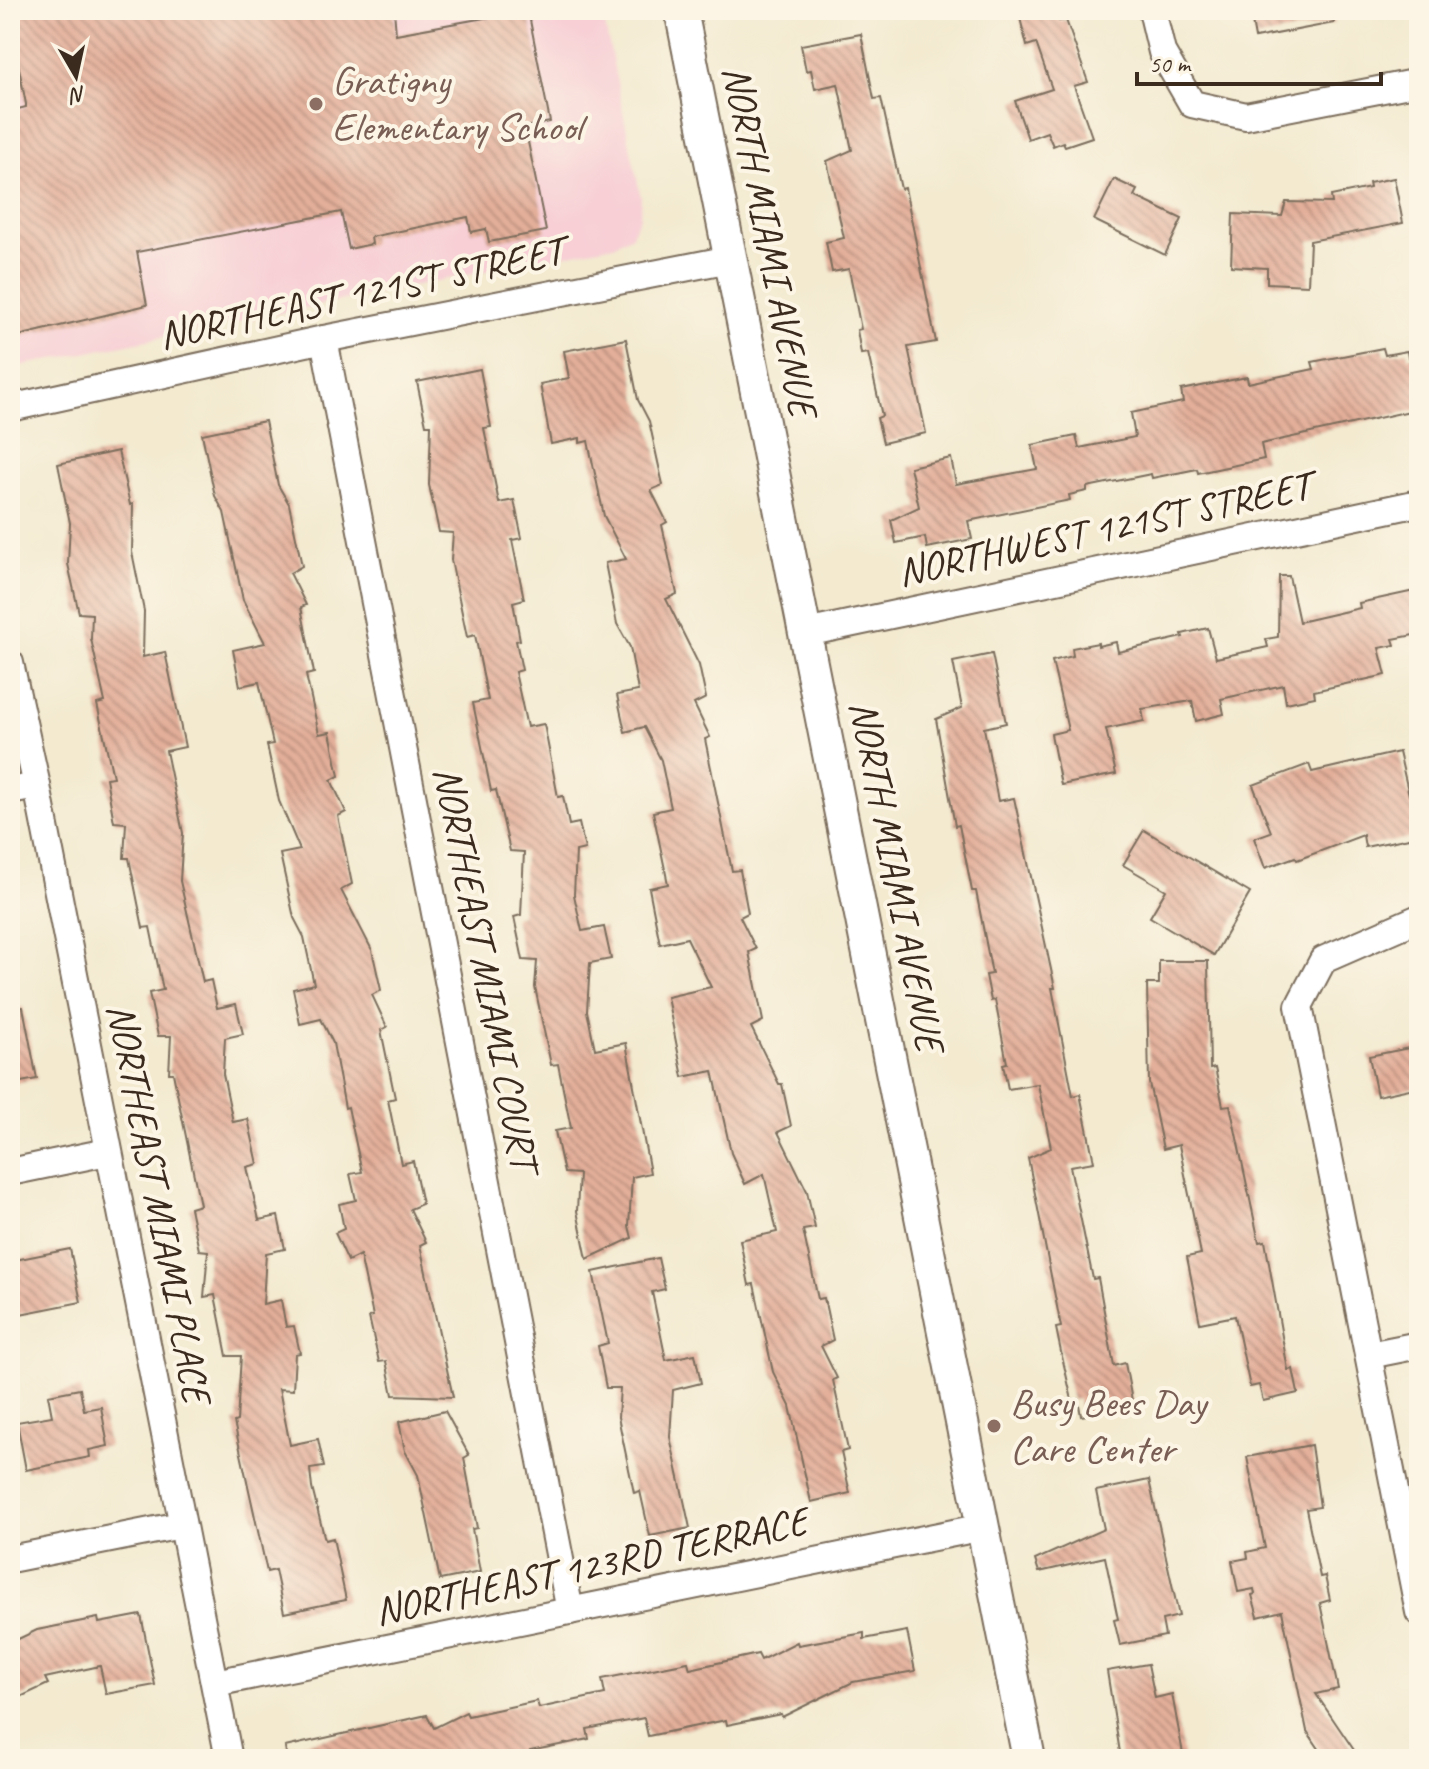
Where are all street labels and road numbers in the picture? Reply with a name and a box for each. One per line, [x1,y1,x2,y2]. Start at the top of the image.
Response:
street label: NORTH MIAMI AVENUE [712,62,829,425]
street label: NORTHEAST 121ST STREET [154,224,577,360]
street label: NORTHWEST 121ST STREET [893,459,1324,597]
street label: NORTH MIAMI AVENUE [839,697,956,1060]
street label: NORTHEAST MIAMI COURT [422,763,551,1183]
street label: NORTHEAST MIAMI PLACE [96,999,223,1412]
street label: NORTHEAST 123RD TERRACE [370,1495,817,1636]

